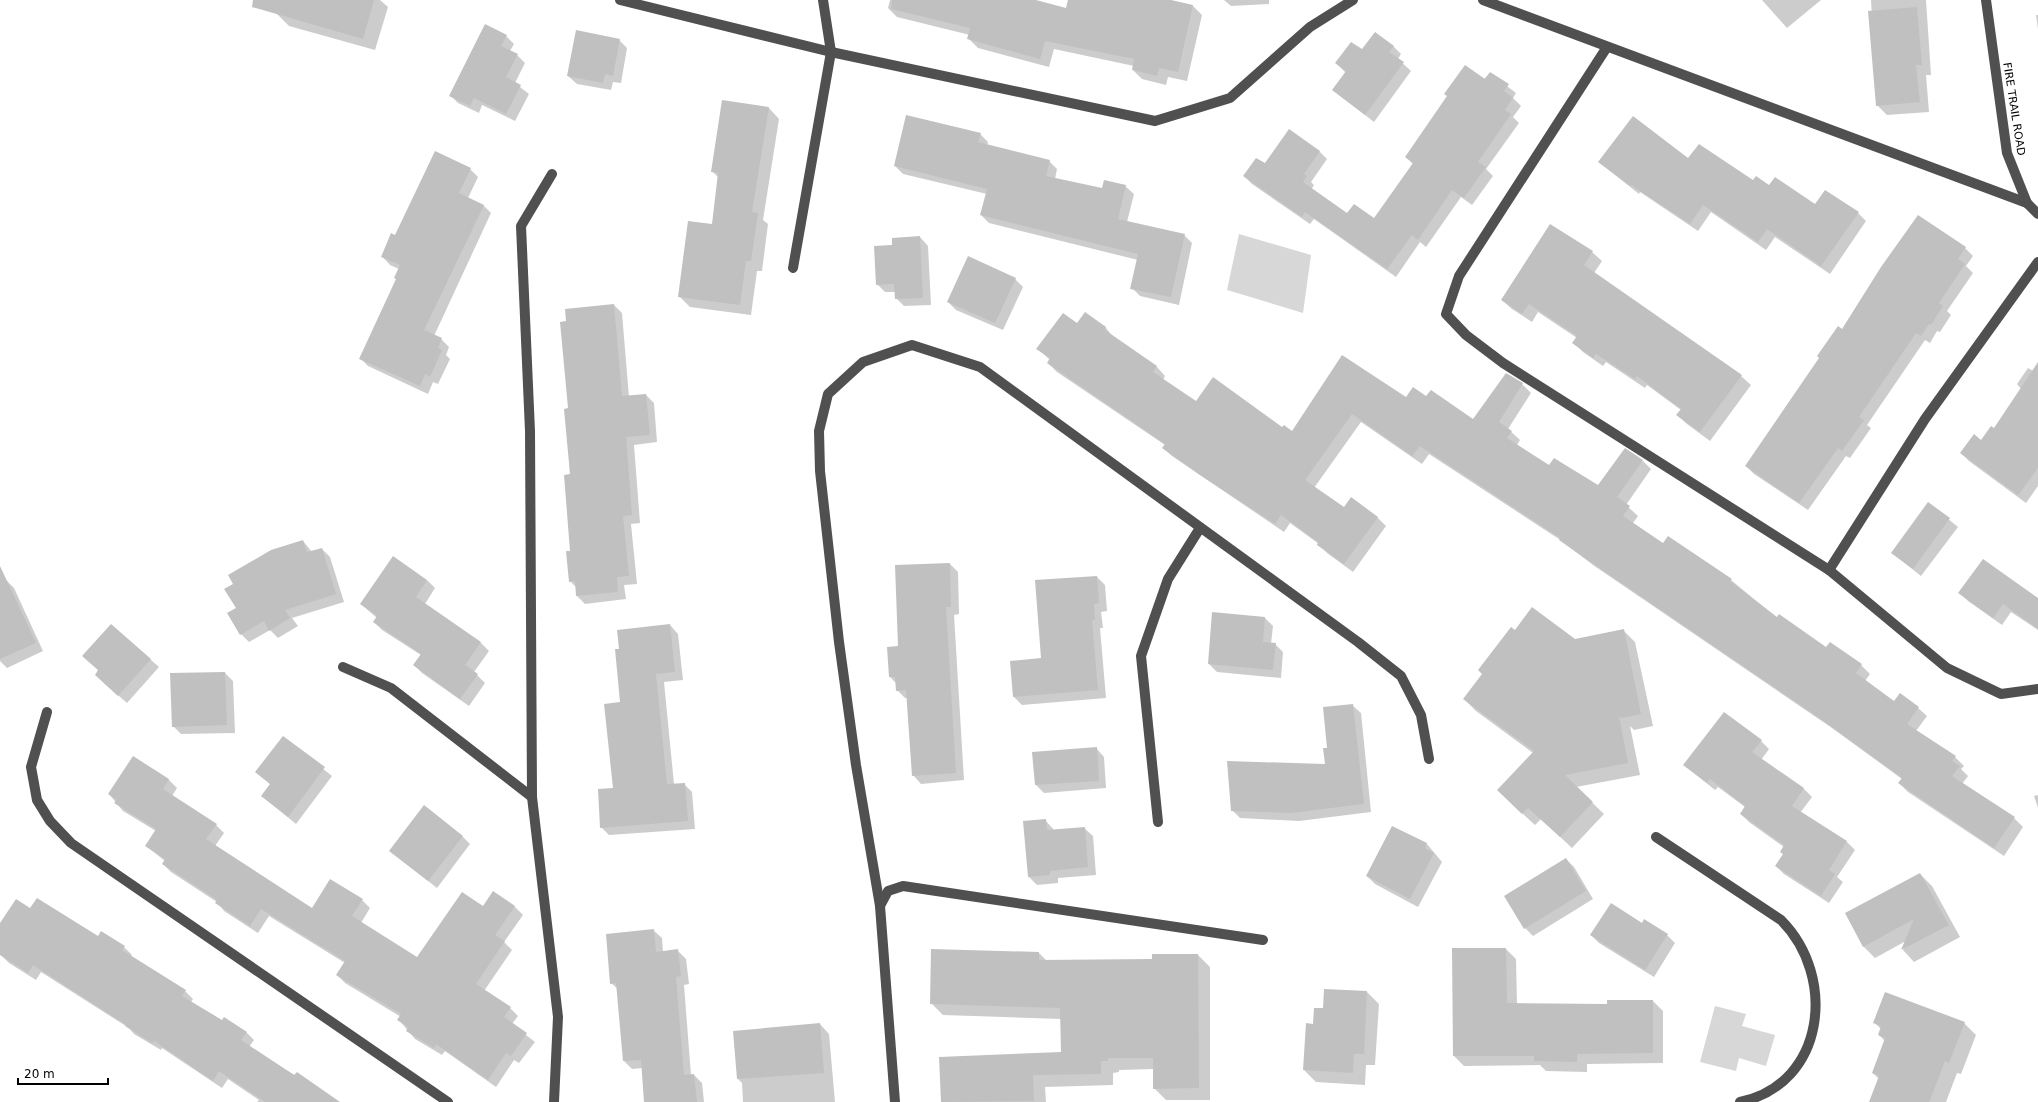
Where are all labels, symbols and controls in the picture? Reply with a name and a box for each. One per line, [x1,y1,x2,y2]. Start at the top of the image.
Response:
street label: FIRE TRAIL ROAD [2000,62,2028,156]
scale bar [18,1060,108,1086]
text: 20 m [24,1067,55,1081]

